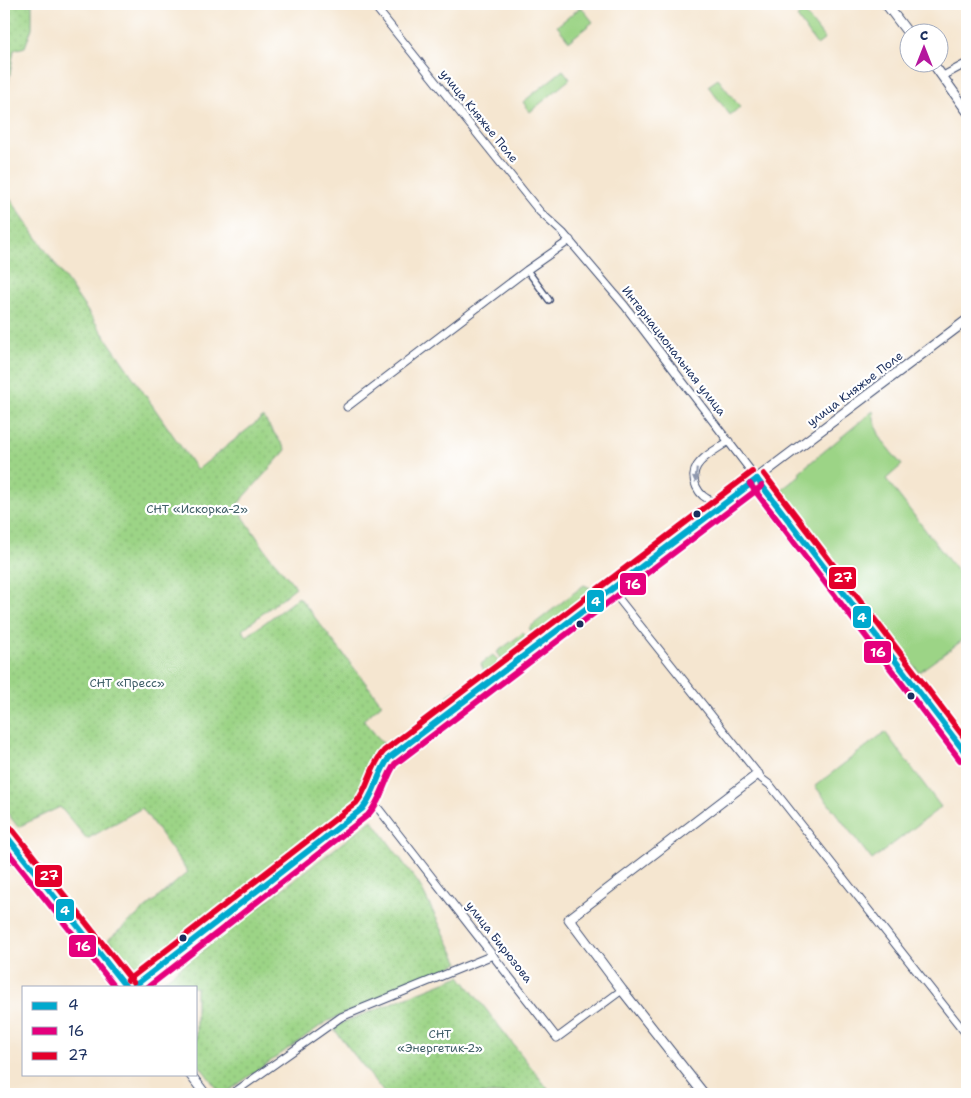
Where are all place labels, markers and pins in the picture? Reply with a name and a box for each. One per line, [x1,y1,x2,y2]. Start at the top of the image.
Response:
unlabelled marker [692,509,702,519]
unlabelled marker [575,619,585,629]
unlabelled marker [906,691,916,701]
unlabelled marker [178,933,188,943]

